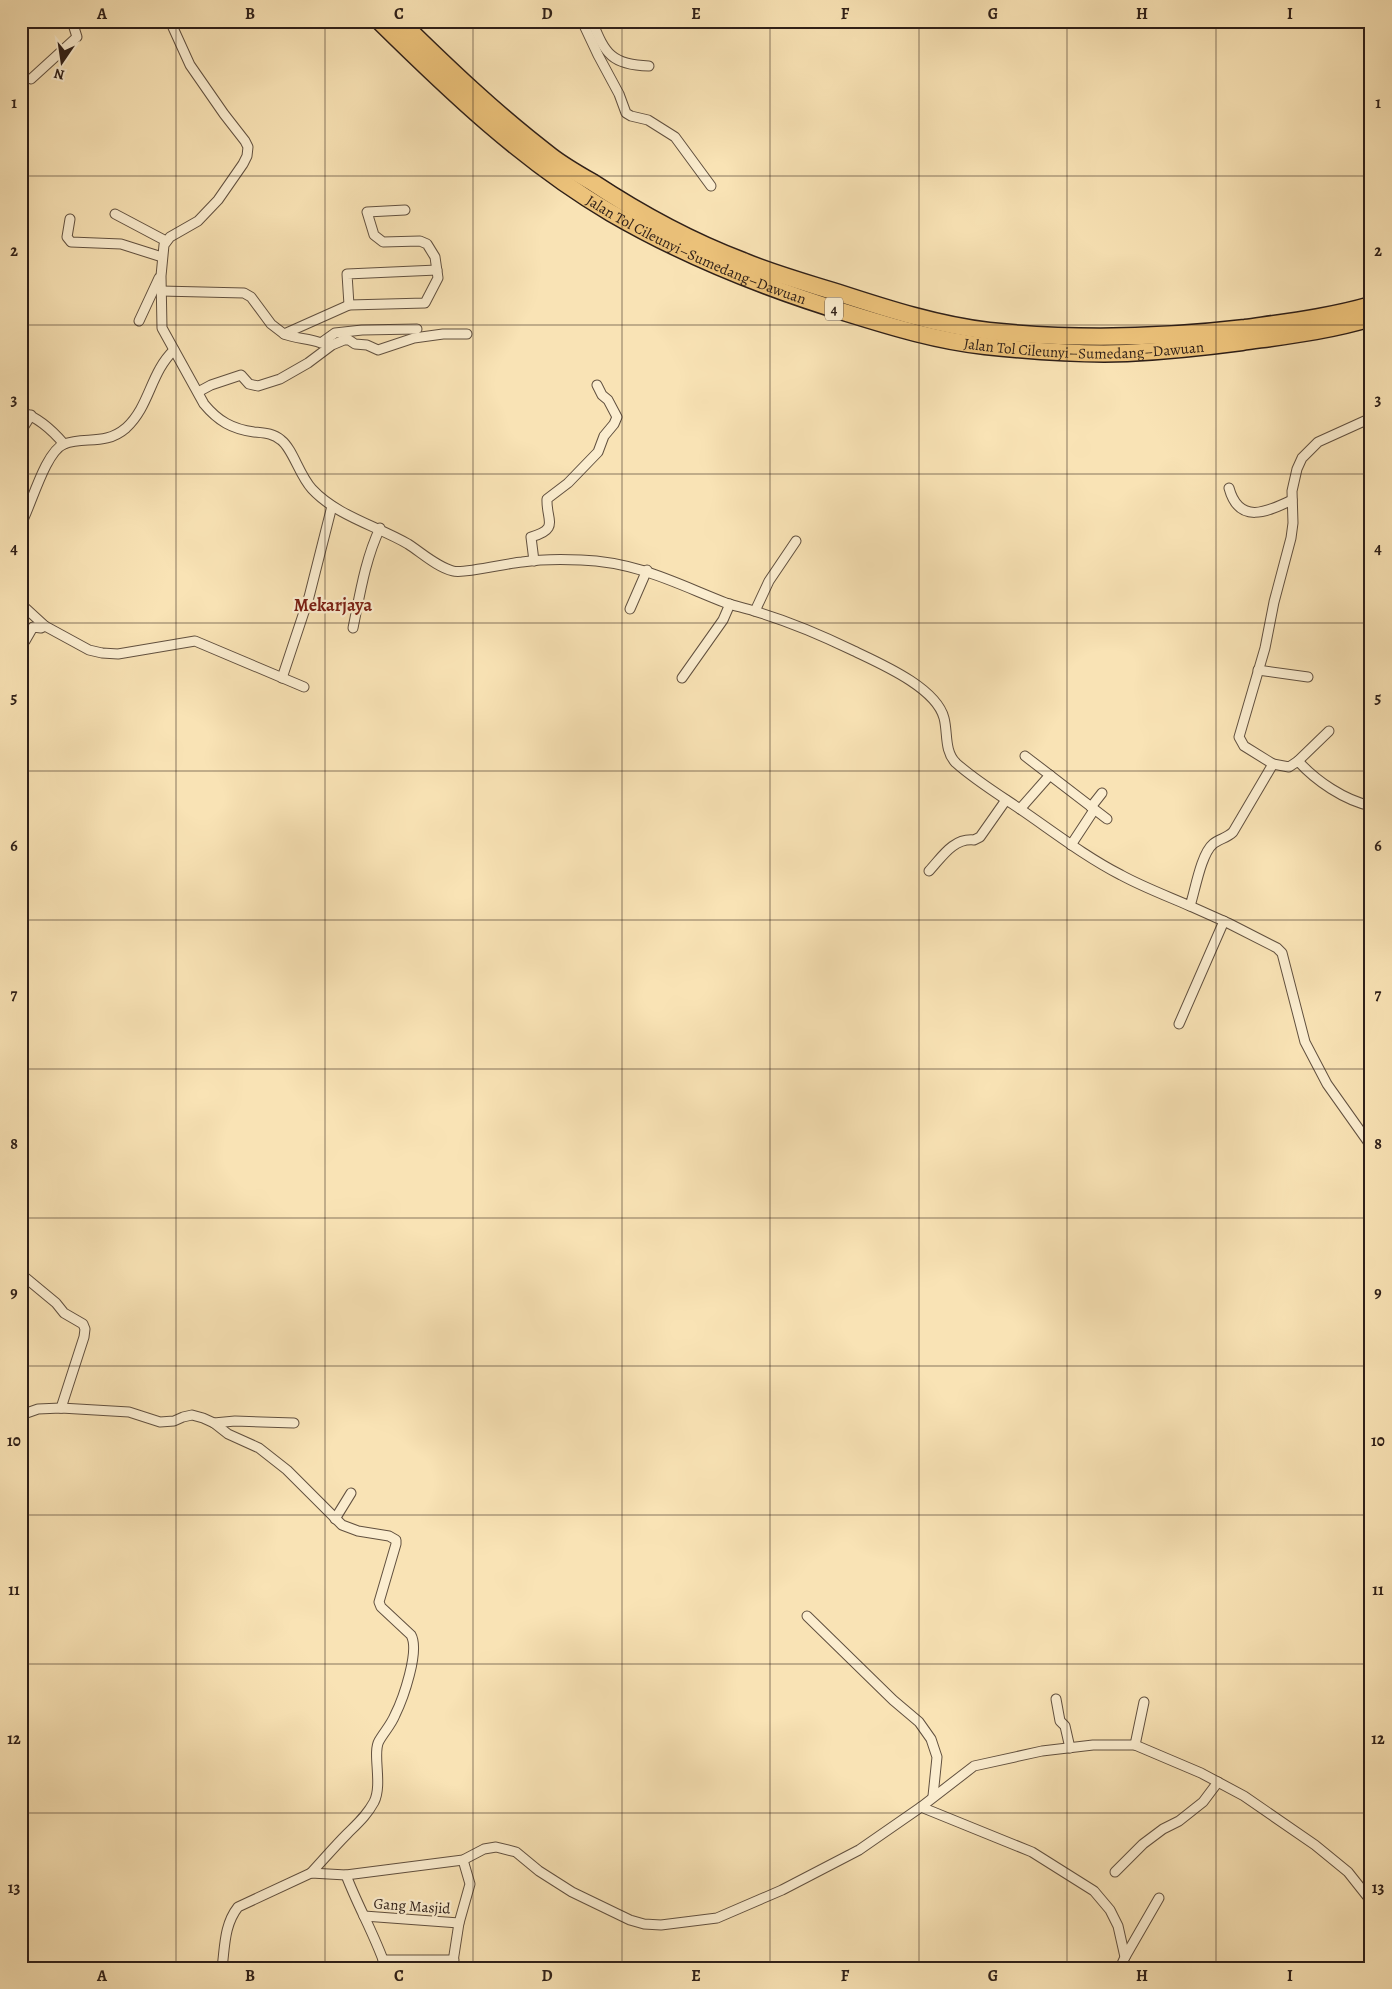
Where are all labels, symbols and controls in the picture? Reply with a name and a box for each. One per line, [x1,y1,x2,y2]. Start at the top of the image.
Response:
text: A [96,3,108,25]
text: B [245,3,255,25]
text: C [394,3,404,25]
text: D [541,3,553,25]
text: E [691,3,701,25]
text: F [841,3,850,25]
text: G [988,3,998,25]
text: H [1136,3,1148,25]
text: I [1287,3,1293,25]
north arrow [38,38,88,88]
text: N [52,64,66,85]
text: 1 [11,92,17,114]
text: 1 [1375,92,1381,114]
street label: Jalan Tol Cileunyi–Sumedang–Dawuan [582,190,809,309]
text: 2 [10,240,18,262]
text: 2 [1374,240,1382,262]
road number: 4 [825,298,843,320]
street label: Jalan Tol Cileunyi–Sumedang–Dawuan [962,333,1205,364]
text: 3 [11,389,18,411]
text: 3 [1375,389,1382,411]
text: 4 [10,538,18,560]
text: 4 [1374,538,1382,560]
district label: Mekarjaya [294,593,372,617]
text: 5 [11,687,18,709]
text: 5 [1375,687,1382,709]
text: 6 [10,835,18,857]
text: 6 [1374,835,1382,857]
text: 7 [11,984,18,1006]
text: 7 [1375,984,1382,1006]
text: 8 [10,1133,18,1155]
text: 8 [1374,1133,1382,1155]
text: 9 [10,1282,18,1304]
text: 9 [1374,1282,1382,1304]
text: 10 [7,1430,21,1452]
text: 10 [1371,1430,1385,1452]
text: 11 [8,1579,20,1601]
text: 11 [1372,1579,1384,1601]
text: 12 [7,1728,21,1750]
text: 12 [1371,1728,1385,1750]
text: 13 [8,1877,20,1899]
text: 13 [1372,1877,1384,1899]
street label: Gang Masjid [373,1893,452,1919]
text: A [96,1965,108,1987]
text: B [245,1965,255,1987]
text: C [394,1965,404,1987]
text: D [541,1965,553,1987]
text: E [691,1965,701,1987]
text: F [841,1965,850,1987]
text: G [988,1965,998,1987]
text: H [1136,1965,1148,1987]
text: I [1287,1965,1293,1987]

